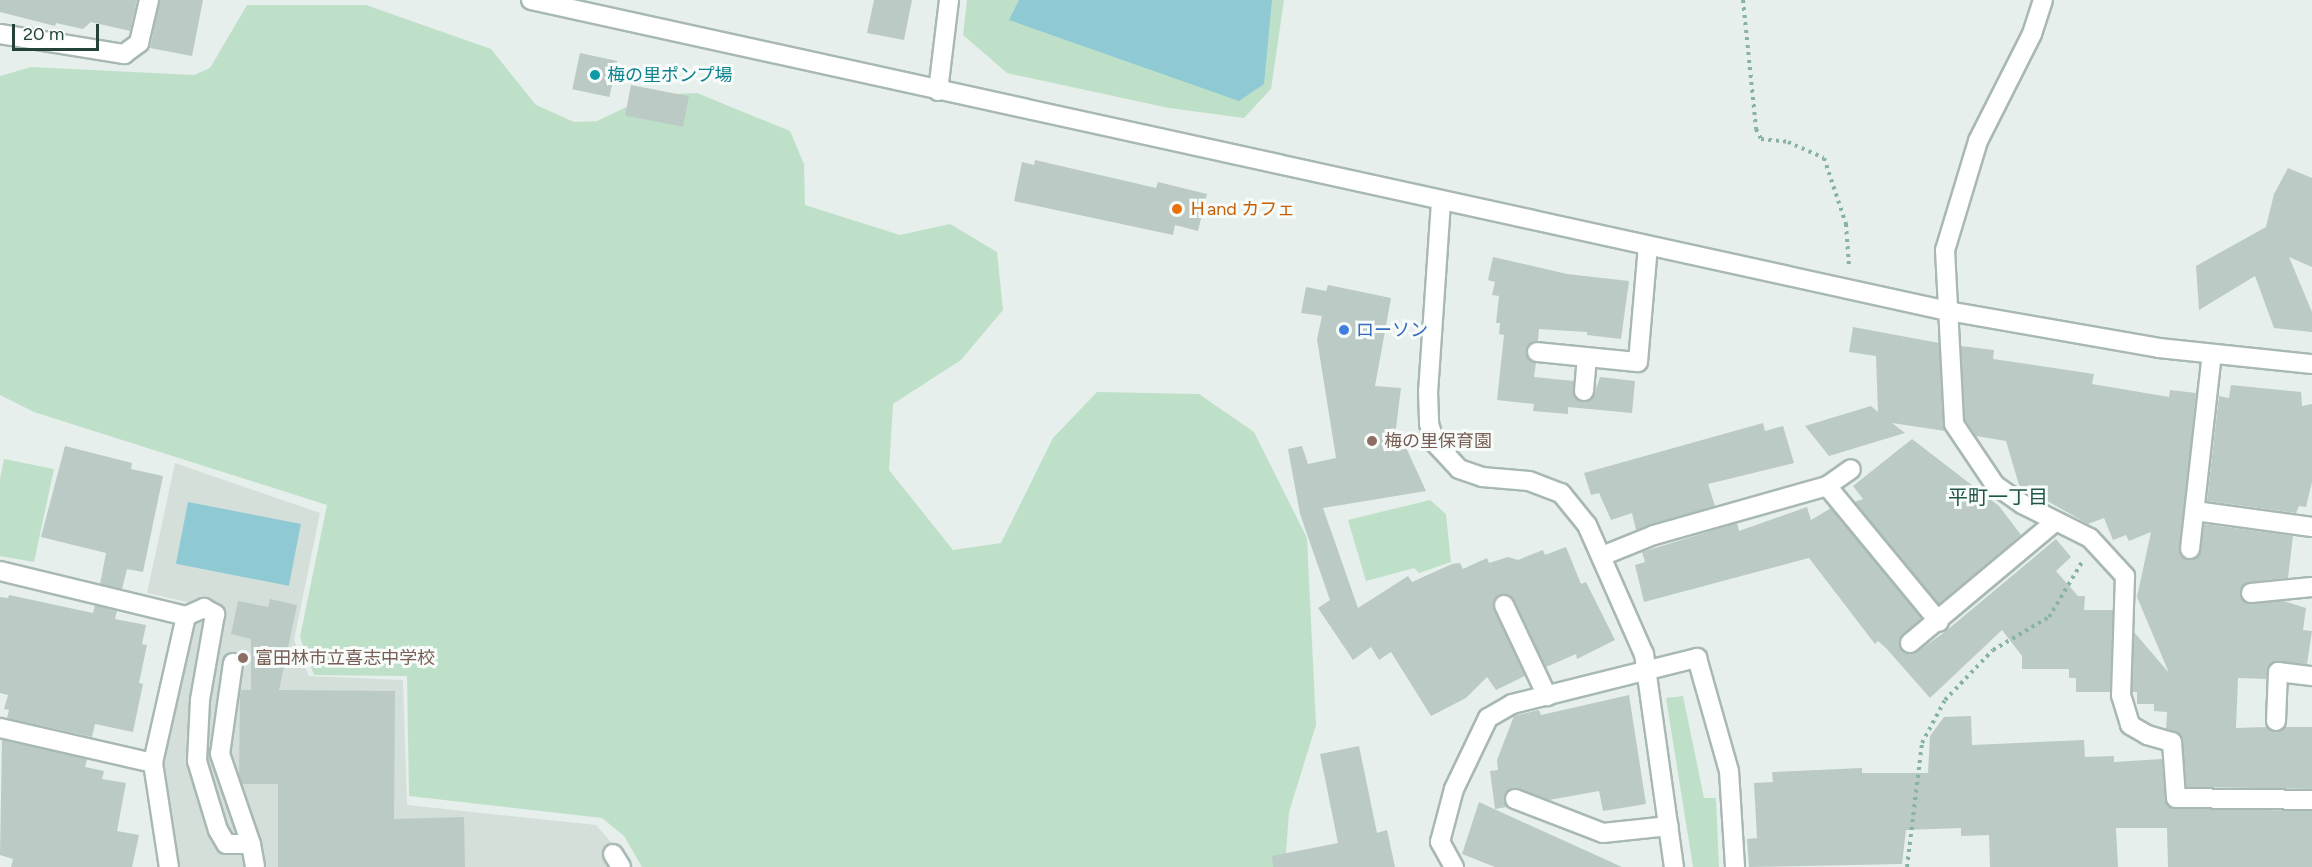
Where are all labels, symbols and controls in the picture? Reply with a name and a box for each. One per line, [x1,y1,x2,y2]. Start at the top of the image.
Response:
scale bar [15,12,102,50]
text: 20 m [23,23,64,45]
place label: 梅の里ポンプ場 [607,64,733,86]
marker: 梅の里ポンプ場 [588,68,602,82]
place label: Ｈand カフェ [1189,198,1295,220]
marker: Ｈand カフェ [1170,202,1184,216]
place label: ローソン [1356,319,1428,341]
marker: ローソン [1337,323,1351,337]
place label: 梅の里保育園 [1384,430,1492,452]
marker: 梅の里保育園 [1365,434,1379,448]
district label: 平町一丁目 [1948,485,2048,509]
place label: 富田林市立喜志中学校 [255,647,435,669]
marker: 富田林市立喜志中学校 [236,651,250,665]

